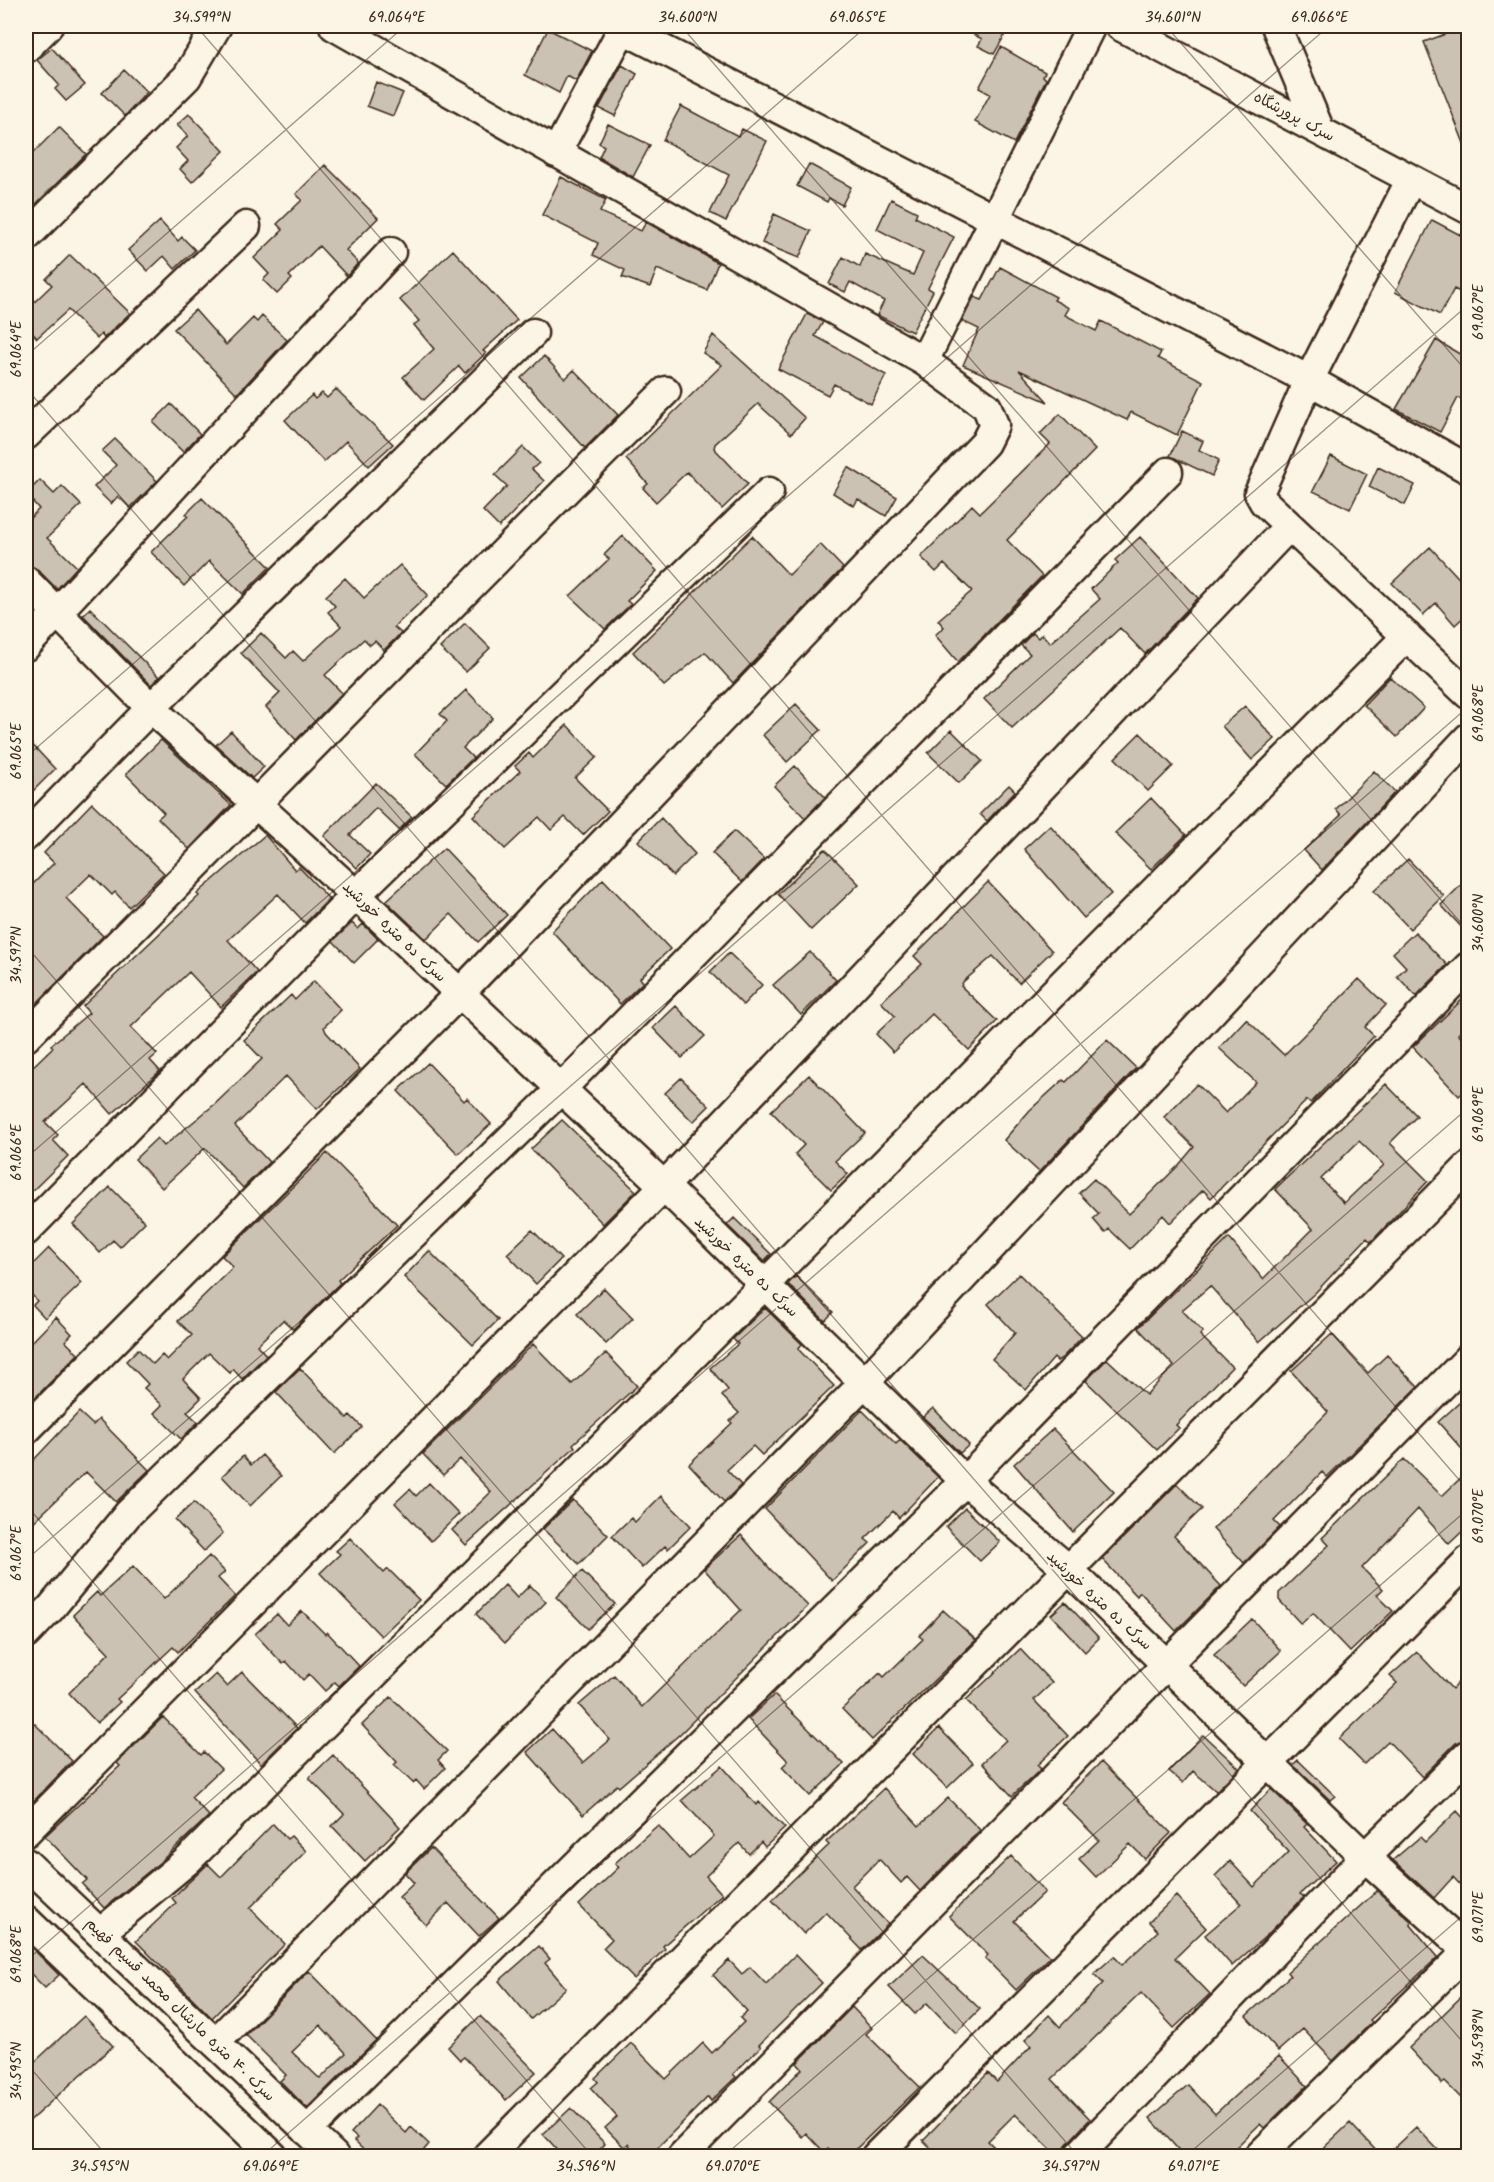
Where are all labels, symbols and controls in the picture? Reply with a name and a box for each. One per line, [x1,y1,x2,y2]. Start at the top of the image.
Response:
text: 34.599°N [173,6,231,30]
text: 69.064°E [368,6,427,30]
text: 34.600°N [659,6,717,30]
text: 69.065°E [830,6,888,30]
text: 34.601°N [1145,6,1201,30]
text: 69.066°E [1291,6,1350,30]
street label: سرک پرورشگاه [1249,86,1339,148]
text: 69.067°E [1467,283,1491,340]
text: 69.064°E [5,319,29,378]
text: 69.068°E [1467,683,1491,742]
text: 69.065°E [5,721,29,779]
street label: سرک ده متره خورشید [336,876,452,988]
text: 34.600°N [1467,894,1491,952]
text: 34.597°N [5,926,29,984]
text: 69.069°E [1467,1085,1491,1142]
text: 69.066°E [5,1122,29,1181]
street label: سرک ده متره خورشید [688,1211,804,1323]
text: 69.070°E [1467,1487,1491,1544]
text: 69.067°E [5,1524,29,1581]
street label: سرک ده متره خورشید [1041,1545,1157,1657]
text: 69.071°E [1467,1890,1491,1943]
street label: سرک ۴۰ متره مارشال محمد قسیم فهیم [79,1912,281,2108]
text: 69.068°E [5,1924,29,1983]
text: 34.598°N [1467,2009,1491,2069]
text: 34.595°N [5,2041,29,2101]
text: 34.595°N [70,2155,130,2179]
text: 69.069°E [243,2155,300,2179]
text: 34.596°N [556,2155,616,2179]
text: 69.070°E [706,2155,762,2179]
text: 34.597°N [1042,2155,1100,2179]
text: 69.071°E [1168,2155,1221,2179]

